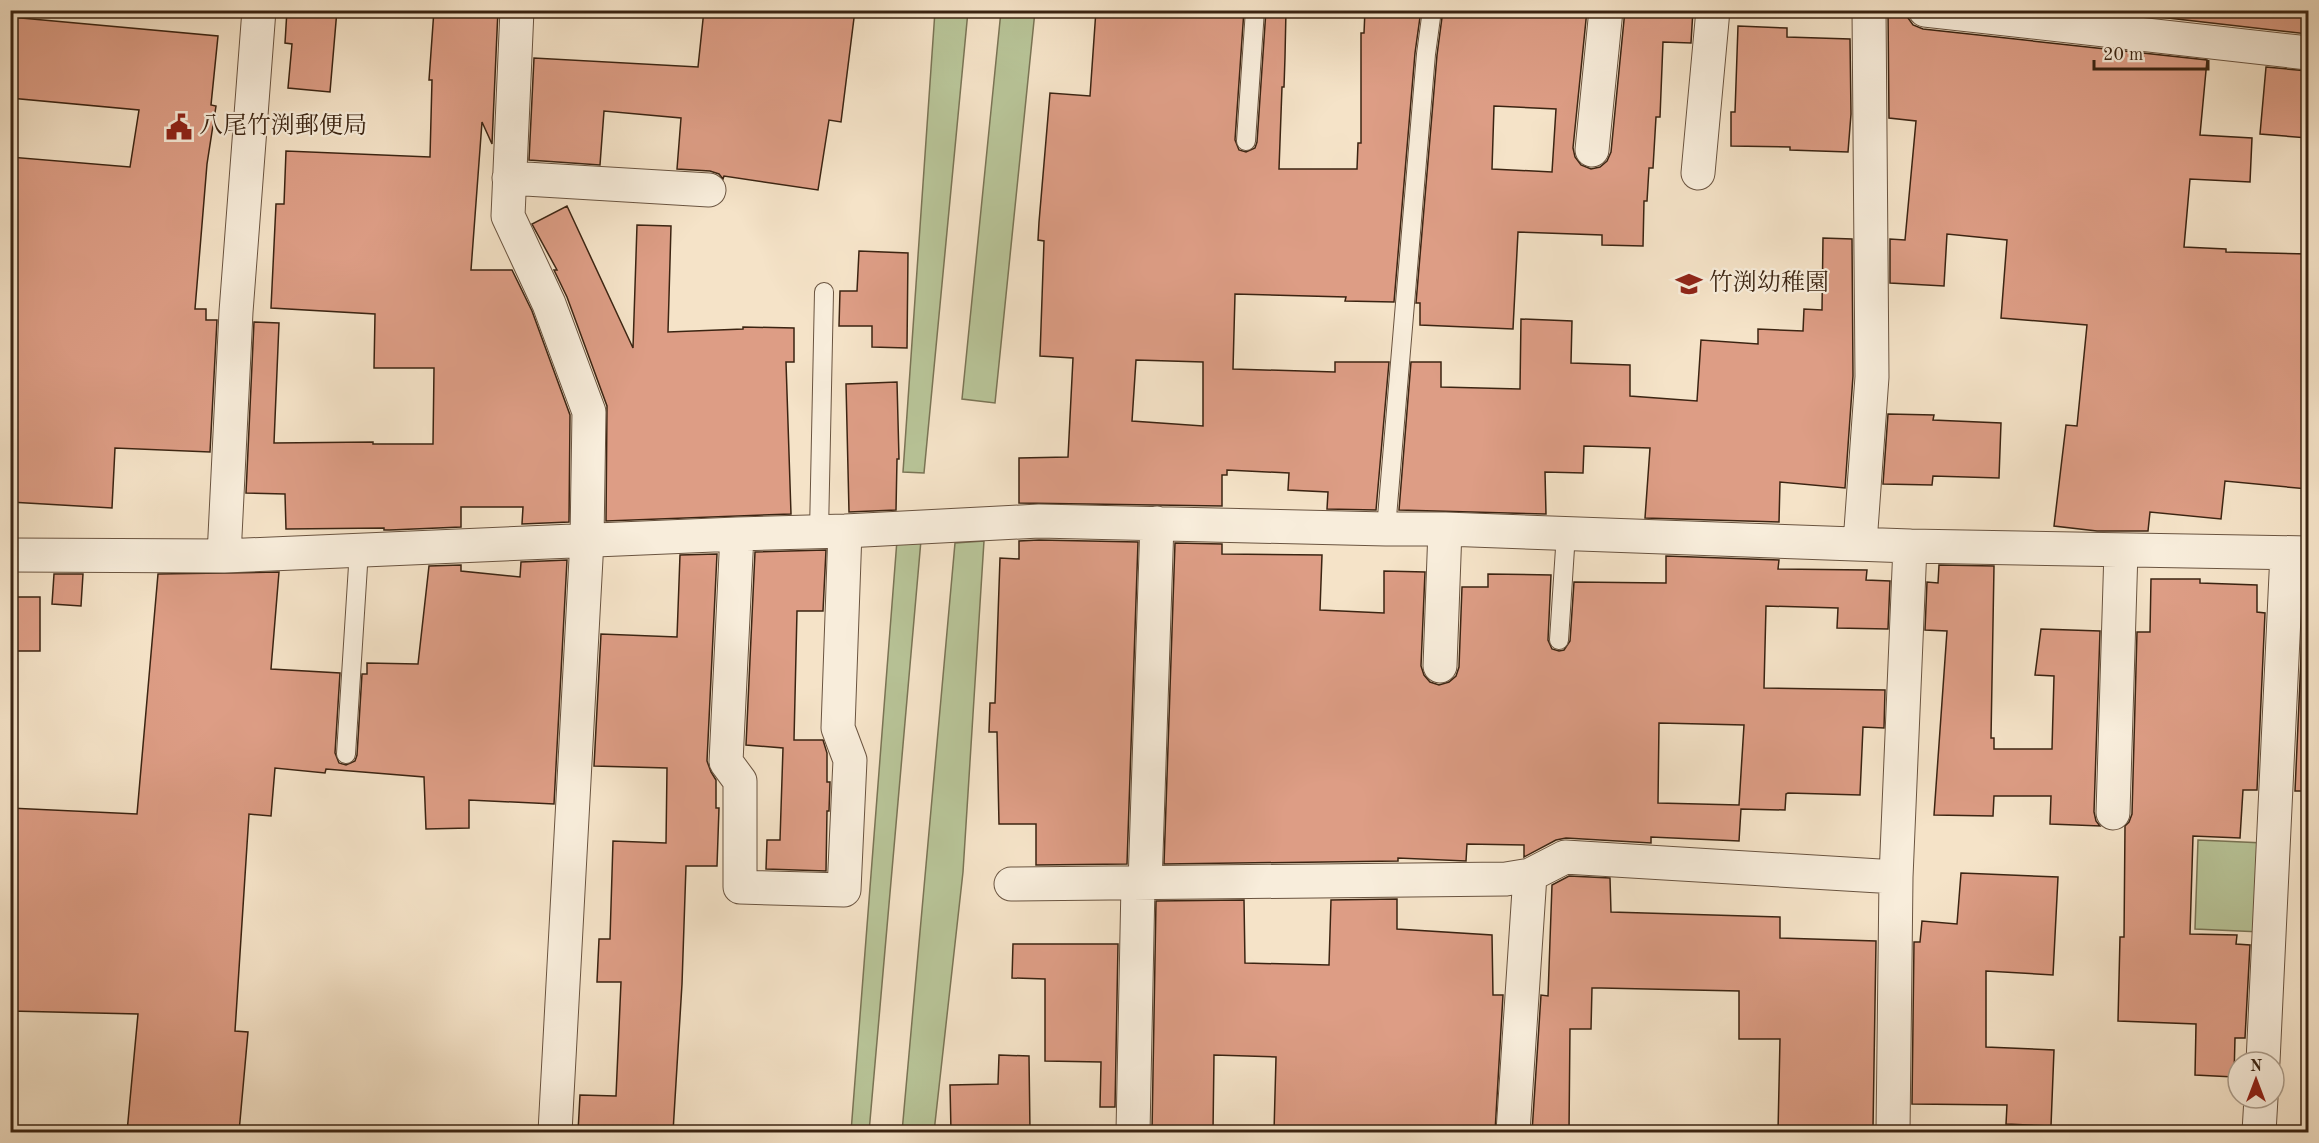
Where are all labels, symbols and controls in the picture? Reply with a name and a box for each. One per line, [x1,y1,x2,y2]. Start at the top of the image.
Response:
scale bar [2094,33,2208,71]
text: 20 m [2103,46,2143,64]
public building icon: 八尾竹渕郵便局 [164,112,194,142]
place label: 八尾竹渕郵便局 [199,112,367,139]
school or university icon: 竹渕幼稚園 [1674,269,1704,299]
place label: 竹渕幼稚園 [1709,269,1829,296]
north arrow [2226,1050,2286,1110]
text: N [2250,1059,2263,1075]

